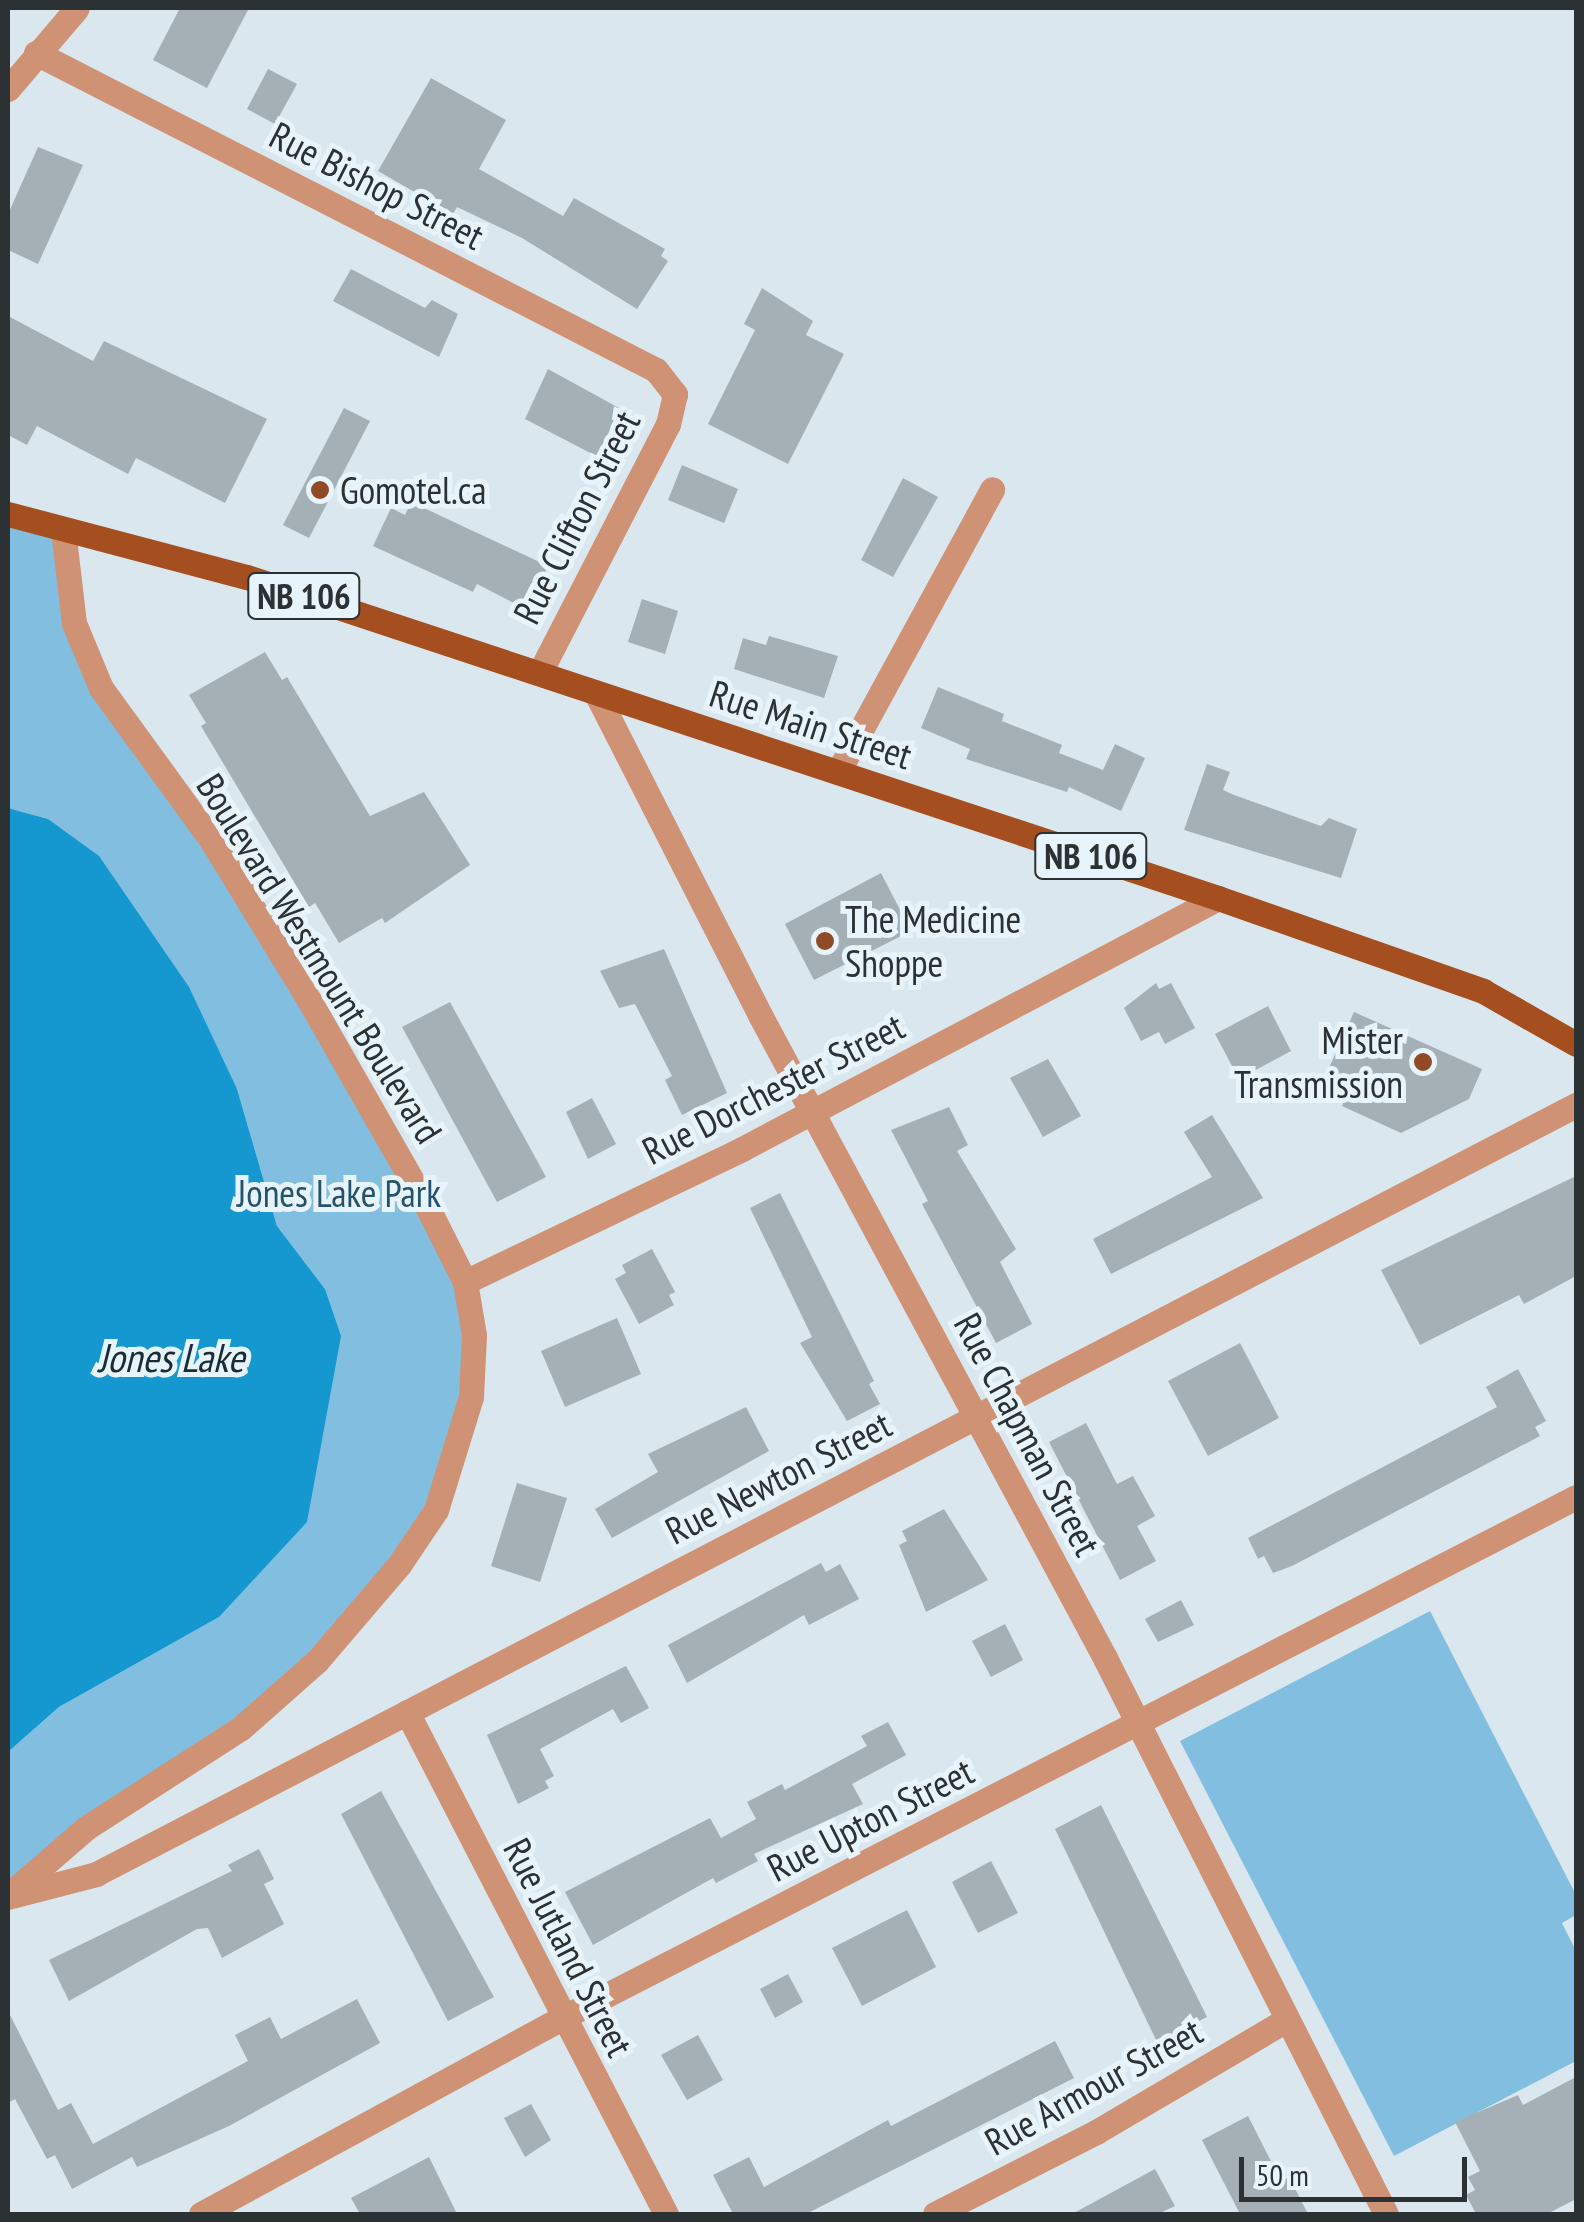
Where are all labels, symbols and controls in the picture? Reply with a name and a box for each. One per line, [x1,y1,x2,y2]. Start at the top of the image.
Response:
street label: Rue Bishop Street [262,112,492,258]
street label: Rue Clifton Street [503,403,649,631]
place label: Gomotel.ca [340,467,486,513]
marker: Gomotel.ca [309,479,331,501]
road number: NB 106 [246,566,362,626]
street label: Rue Main Street [704,670,918,778]
street label: Boulevard Westmount Boulevard [188,765,452,1151]
road number: NB 106 [1034,826,1148,886]
place label: The Medicine Shoppe [845,896,1021,986]
marker: The Medicine Shoppe [814,930,836,952]
street label: Rue Dorchester Street [635,1003,911,1173]
place label: Mister Transmission [1234,1017,1403,1106]
marker: Mister Transmission [1412,1051,1434,1073]
park label: Jones Lake Park [237,1170,441,1216]
street label: Rue Chapman Street [945,1305,1111,1563]
water label: Jones Lake [98,1333,244,1381]
street label: Rue Newton Street [658,1401,898,1553]
street label: Rue Upton Street [760,1748,980,1890]
street label: Rue Jutland Street [495,1830,643,2064]
street label: Rue Armour Street [976,2007,1210,2165]
scale bar [1244,2137,1472,2199]
text: 50 m [1256,2155,1309,2194]

